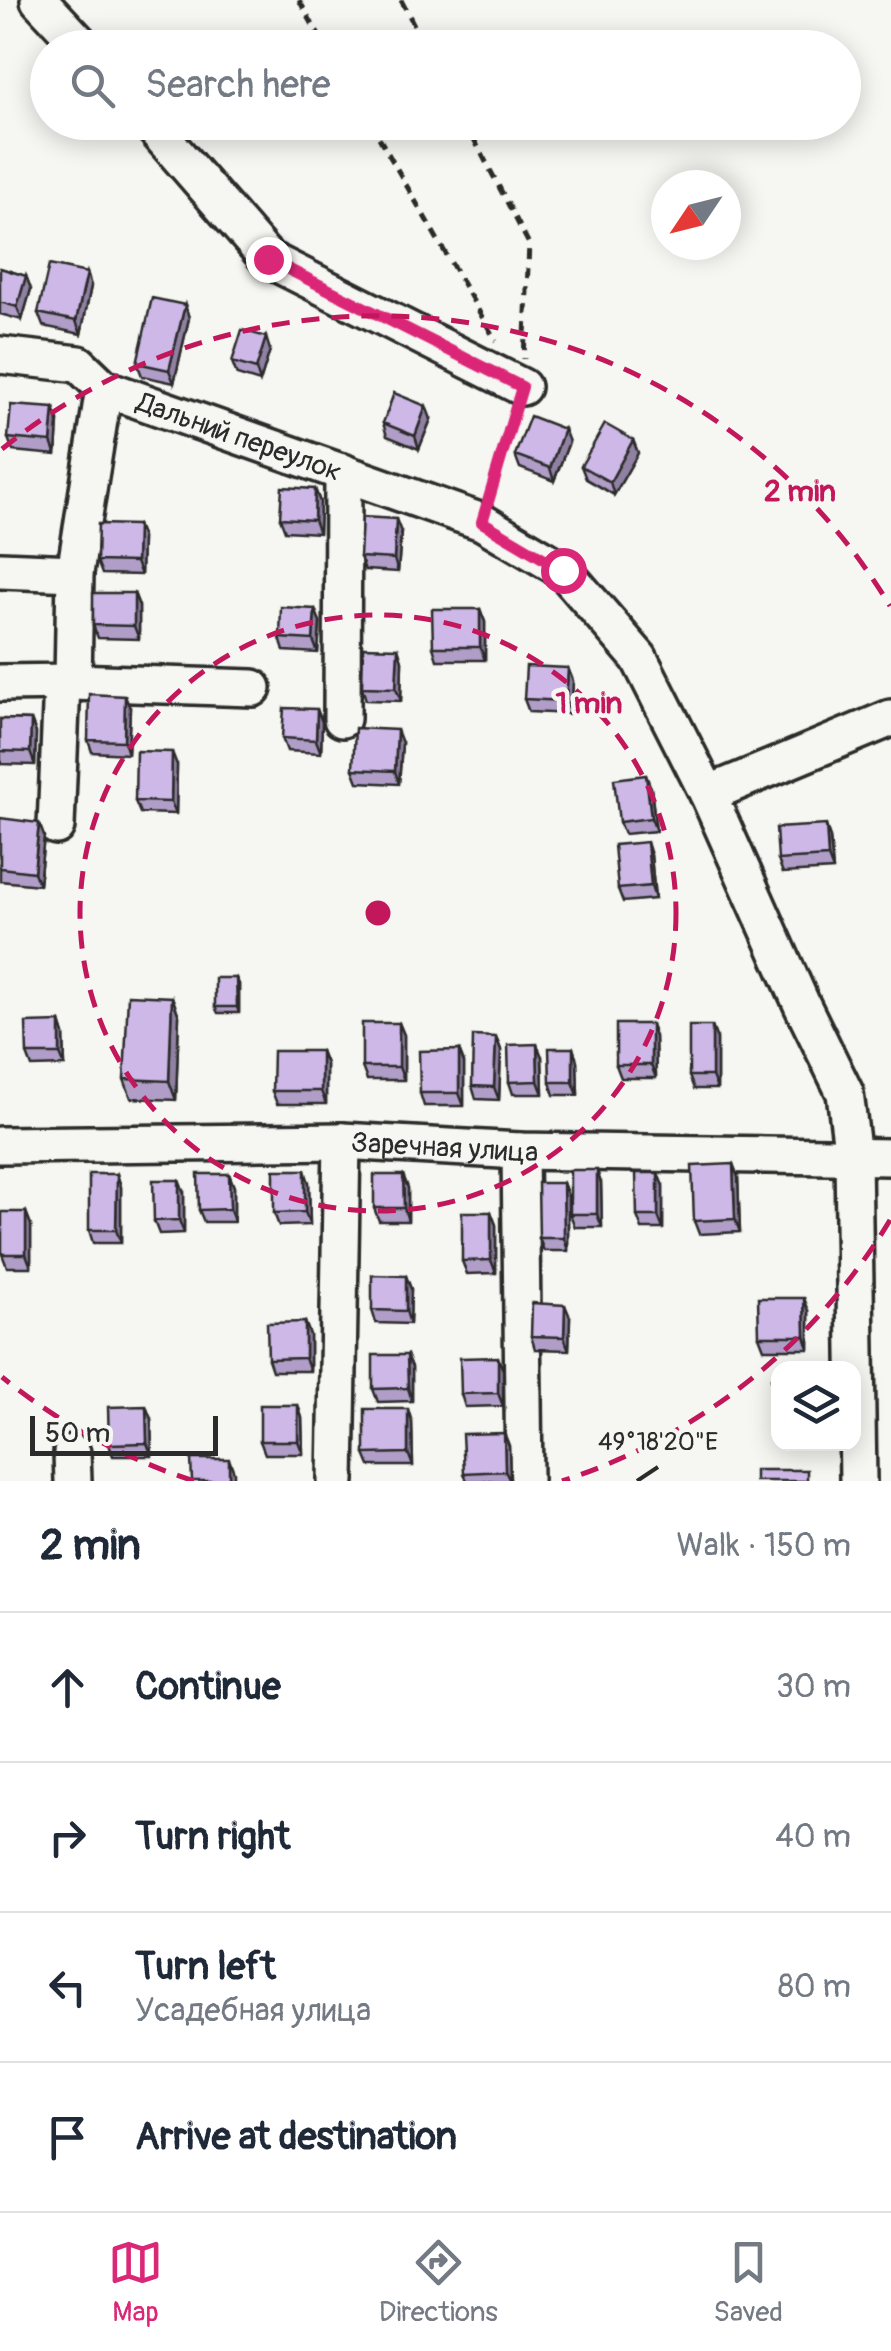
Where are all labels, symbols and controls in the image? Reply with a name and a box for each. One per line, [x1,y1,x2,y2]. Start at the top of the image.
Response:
search box [30,30,861,140]
icon: search [65,58,120,113]
text: Search here [145,61,331,109]
north arrow [651,170,741,260]
route end [246,237,292,283]
street label: Дальний переулок [131,385,346,490]
text: 2 min [764,473,836,510]
route start [541,548,587,594]
text: 1 min [556,685,622,722]
centre of rings [360,895,396,931]
street label: Заречная улица [350,1126,538,1170]
map controls [771,1361,861,1451]
button: layers [771,1361,861,1451]
scale bar [30,1411,218,1456]
text: 50 m [45,1416,110,1451]
text: 49°18'20"E [598,1427,718,1458]
text: 2 min [40,1520,141,1572]
text: Walk · 150 m [677,1526,851,1566]
icon: ahead [40,1660,95,1715]
text: Continue [135,1663,281,1711]
text: 30 m [776,1667,851,1707]
icon: right [40,1810,95,1865]
text: Turn right [135,1813,290,1861]
text: 40 m [775,1817,851,1857]
text: Turn left [135,1943,276,1991]
icon: left [40,1960,95,2015]
text: 80 m [778,1967,851,2007]
text: Усадебная улица [135,1991,371,2031]
icon: arrive [40,2110,95,2165]
text: Arrive at destination [135,2113,457,2161]
tab: Map [108,2235,163,2330]
tab: Directions [379,2235,498,2330]
tab: Saved [714,2235,783,2330]

